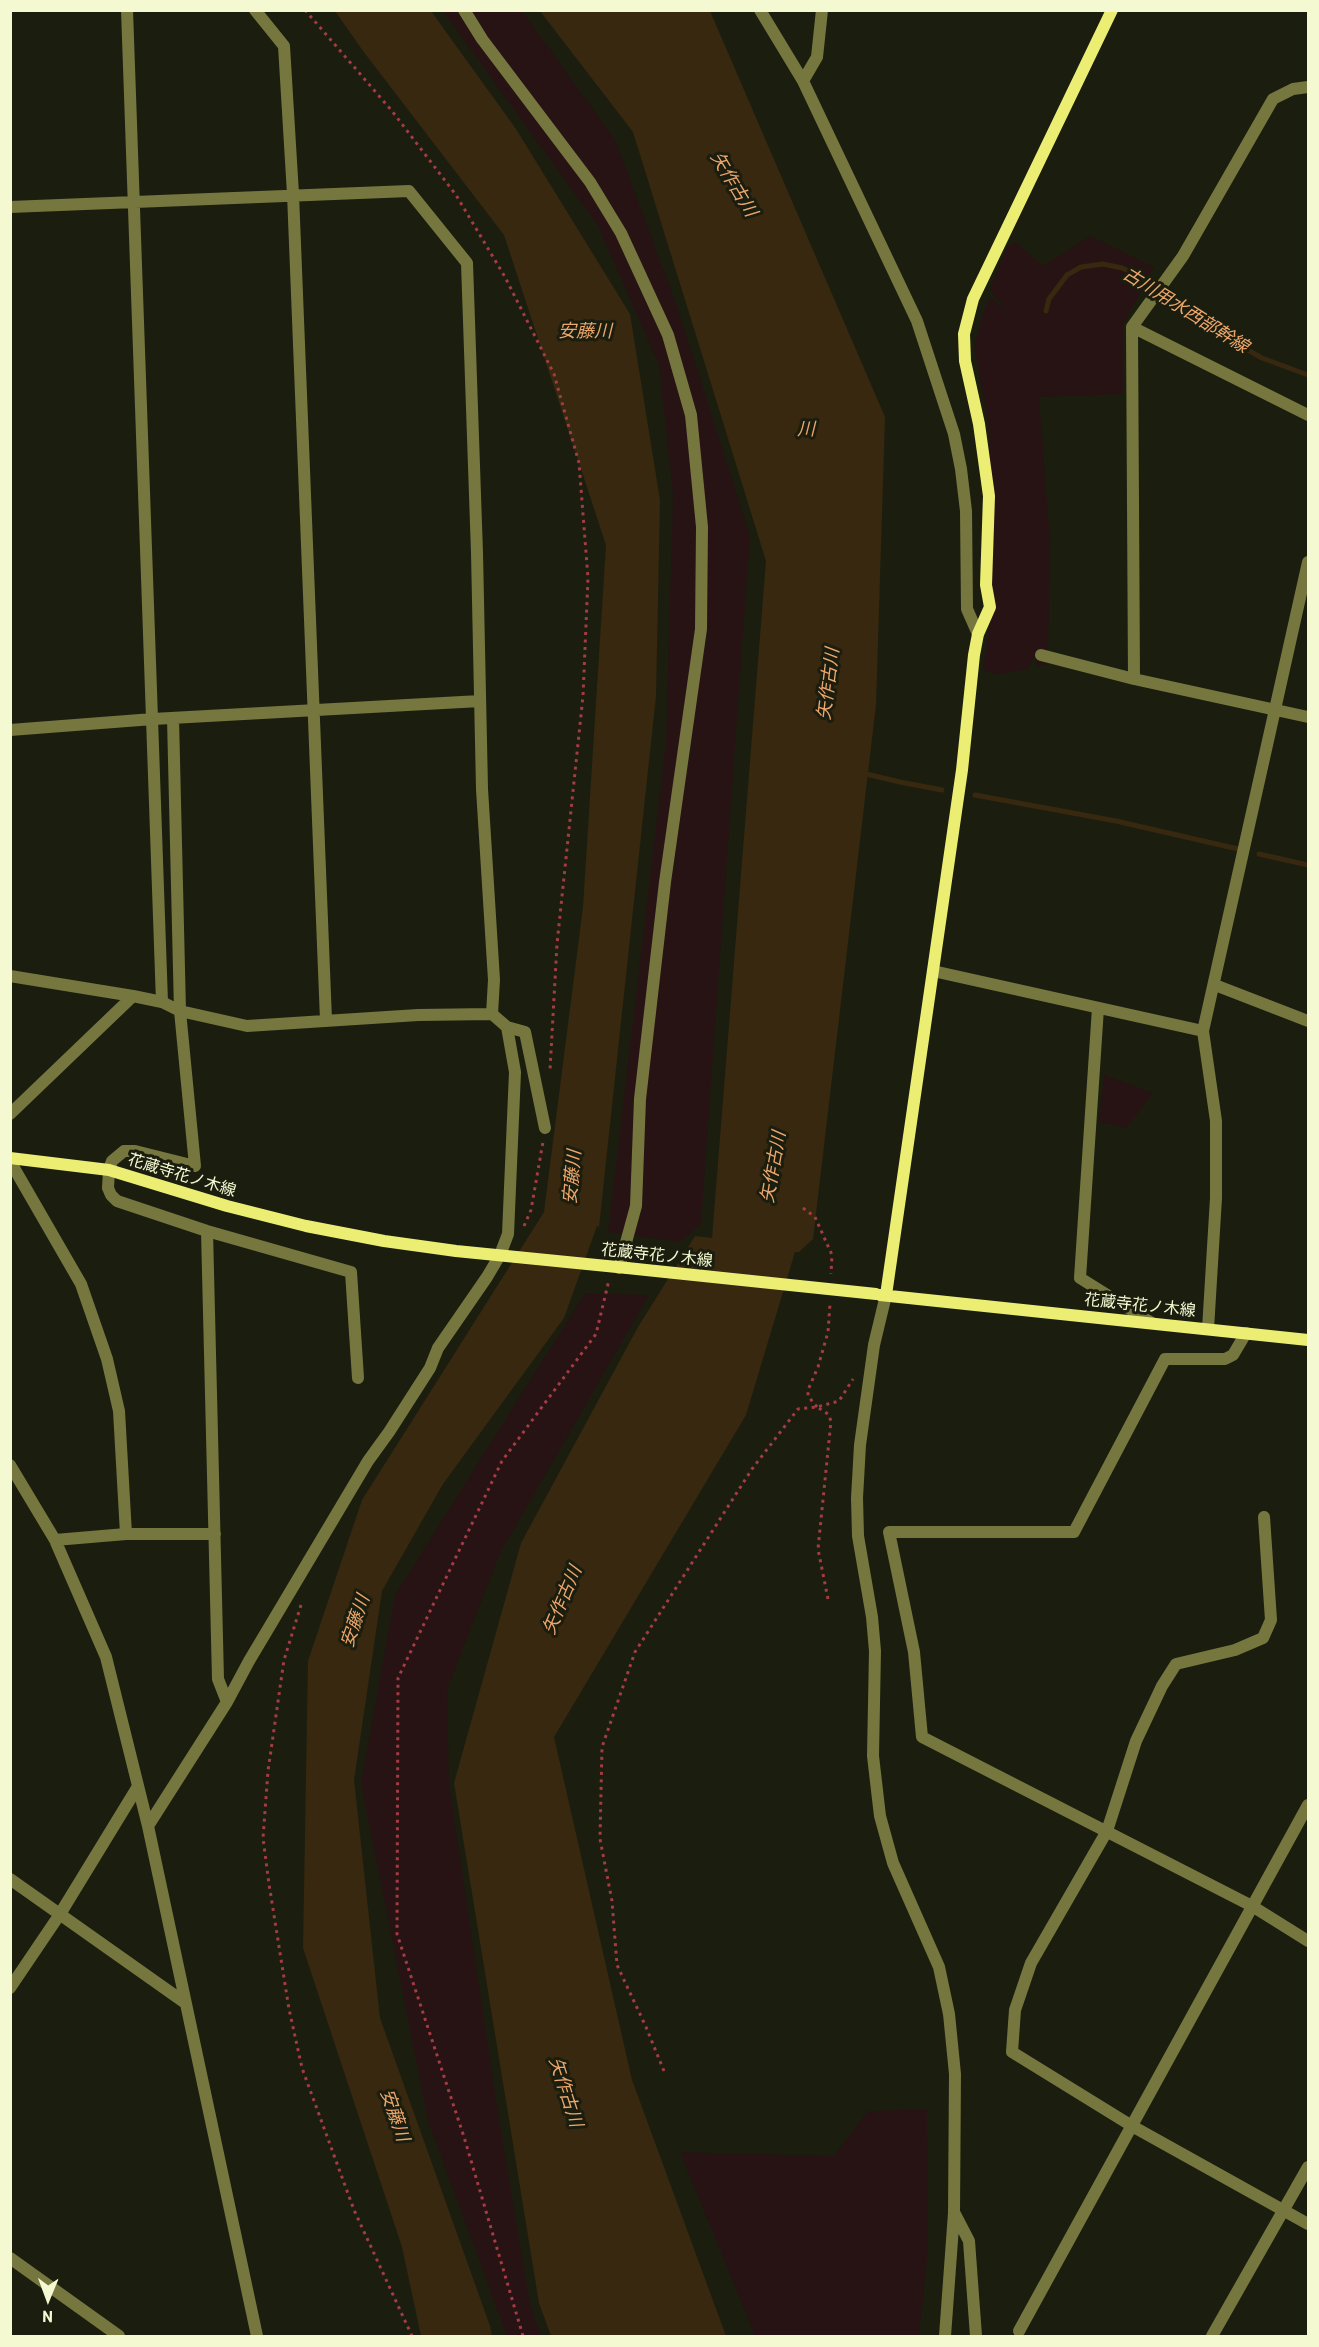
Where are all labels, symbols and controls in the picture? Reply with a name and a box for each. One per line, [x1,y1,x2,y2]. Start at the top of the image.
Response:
water label: 矢作古川 [706,148,762,220]
water label: 古川用水西部幹線 [1119,263,1253,357]
water label: 安藤川 [558,320,612,342]
water label: 川 [797,418,815,440]
water label: 矢作古川 [813,647,843,721]
water label: 矢作古川 [756,1130,790,1204]
street label: 花蔵寺花ノ木線 [126,1149,238,1201]
water label: 安藤川 [559,1149,585,1205]
street label: 花蔵寺花ノ木線 [600,1240,714,1270]
street label: 花蔵寺花ノ木線 [1083,1290,1197,1320]
water label: 矢作古川 [538,1563,586,1637]
water label: 安藤川 [336,1592,374,1650]
water label: 矢作古川 [545,2054,587,2130]
water label: 安藤川 [376,2086,414,2144]
north arrow [18,2269,78,2329]
text: N [42,2308,53,2327]

